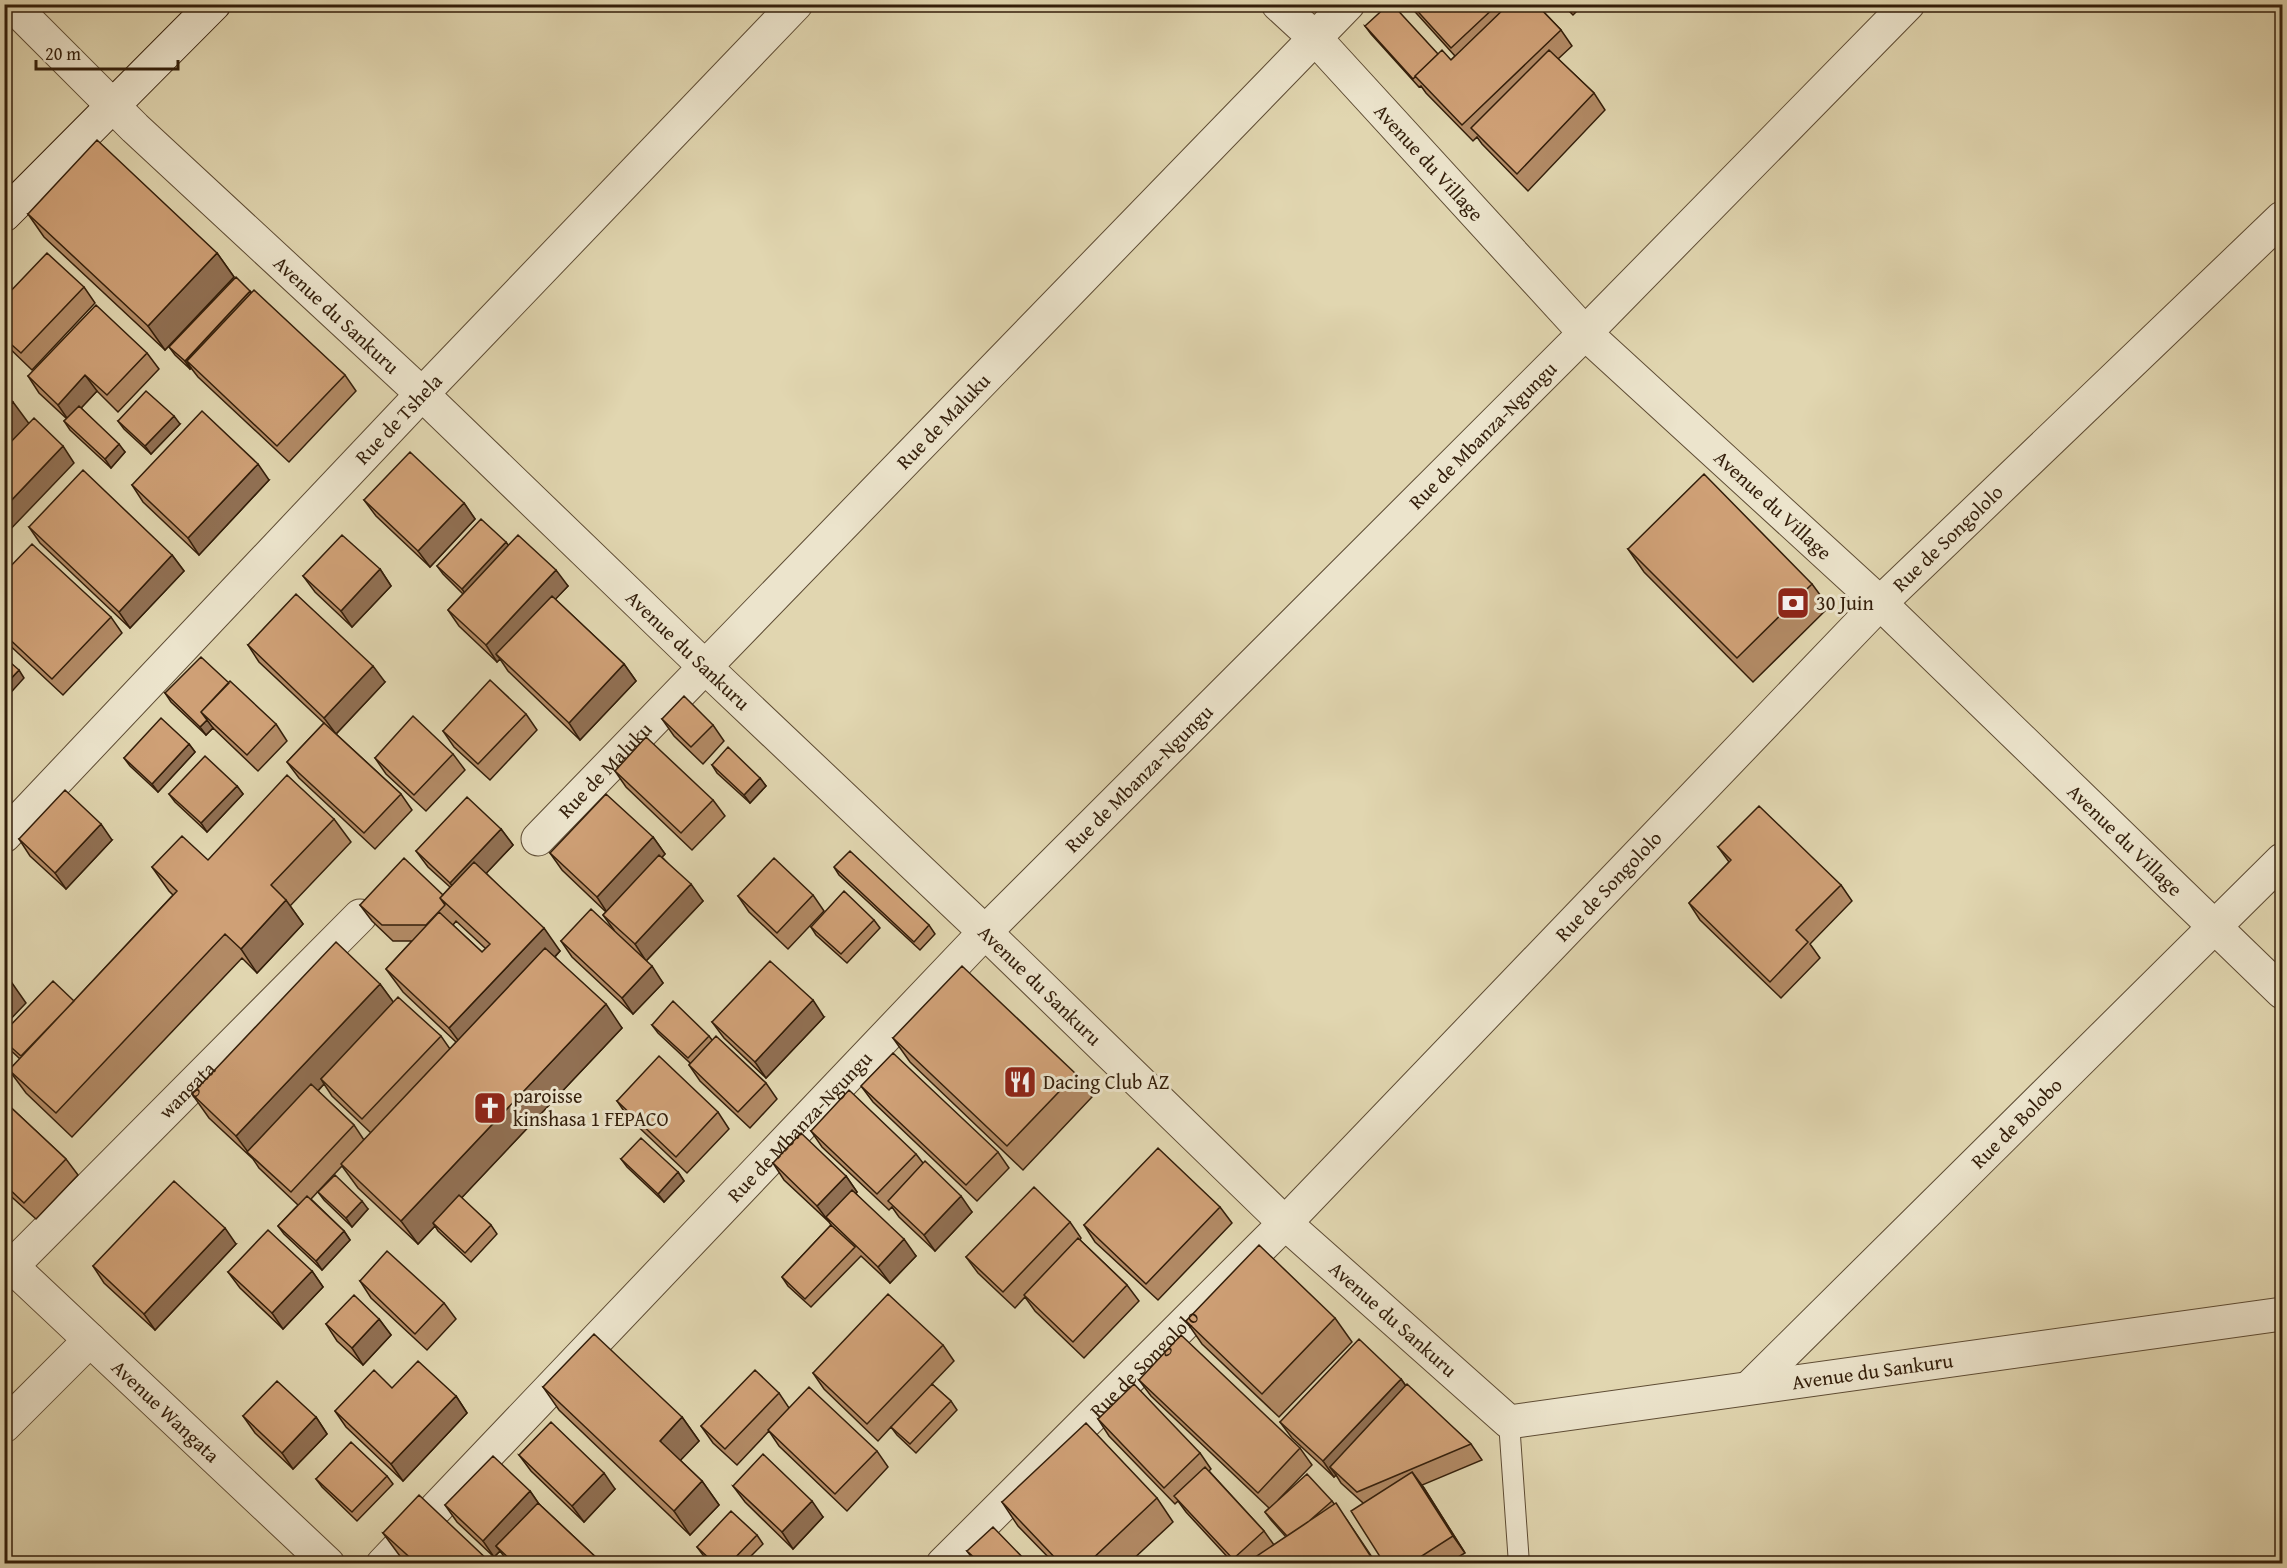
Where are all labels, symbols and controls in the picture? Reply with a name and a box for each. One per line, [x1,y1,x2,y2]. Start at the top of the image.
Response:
scale bar [36,33,178,71]
text: 20 m [45,40,81,67]
street label: Avenue du Village [1368,97,1491,227]
street label: Avenue du Sankuru [267,249,406,380]
street label: Rue de Mbanza-Ngungu [1402,354,1563,515]
street label: Rue de Tshela [348,366,449,471]
street label: Rue de Maluku [889,366,997,475]
street label: Avenue du Village [1708,443,1839,566]
street label: Rue de Songololo [1885,478,2009,598]
street label: Avenue du Sankuru [620,583,757,717]
bank icon: 30 Juin [1775,585,1811,621]
place label: 30 Juin [1816,588,1874,617]
street label: Rue de Mbanza-Ngungu [1058,698,1219,859]
street label: Rue de Maluku [551,715,658,824]
street label: Avenue du Village [2061,777,2190,903]
street label: Rue de Songololo [1548,824,1668,948]
street label: Avenue du Sankuru [972,918,1109,1052]
street label: Rue de Mbanza-Ngungu [720,1044,878,1208]
street label: wangata [151,1054,222,1125]
restaurant icon: Dacing Club AZ [1002,1064,1038,1100]
place label: Dacing Club AZ [1043,1067,1169,1096]
street label: Rue de Bolobo [1964,1071,2068,1175]
place label: paroisse kinshasa 1 FEPACO [513,1081,669,1133]
church icon: paroisse kinshasa 1 FEPACO [472,1090,508,1126]
street label: Avenue du Sankuru [1323,1254,1464,1384]
street label: Rue de Songololo [1083,1302,1205,1424]
street label: Avenue du Sankuru [1790,1345,1955,1396]
street label: Avenue Wangata [106,1353,227,1469]

